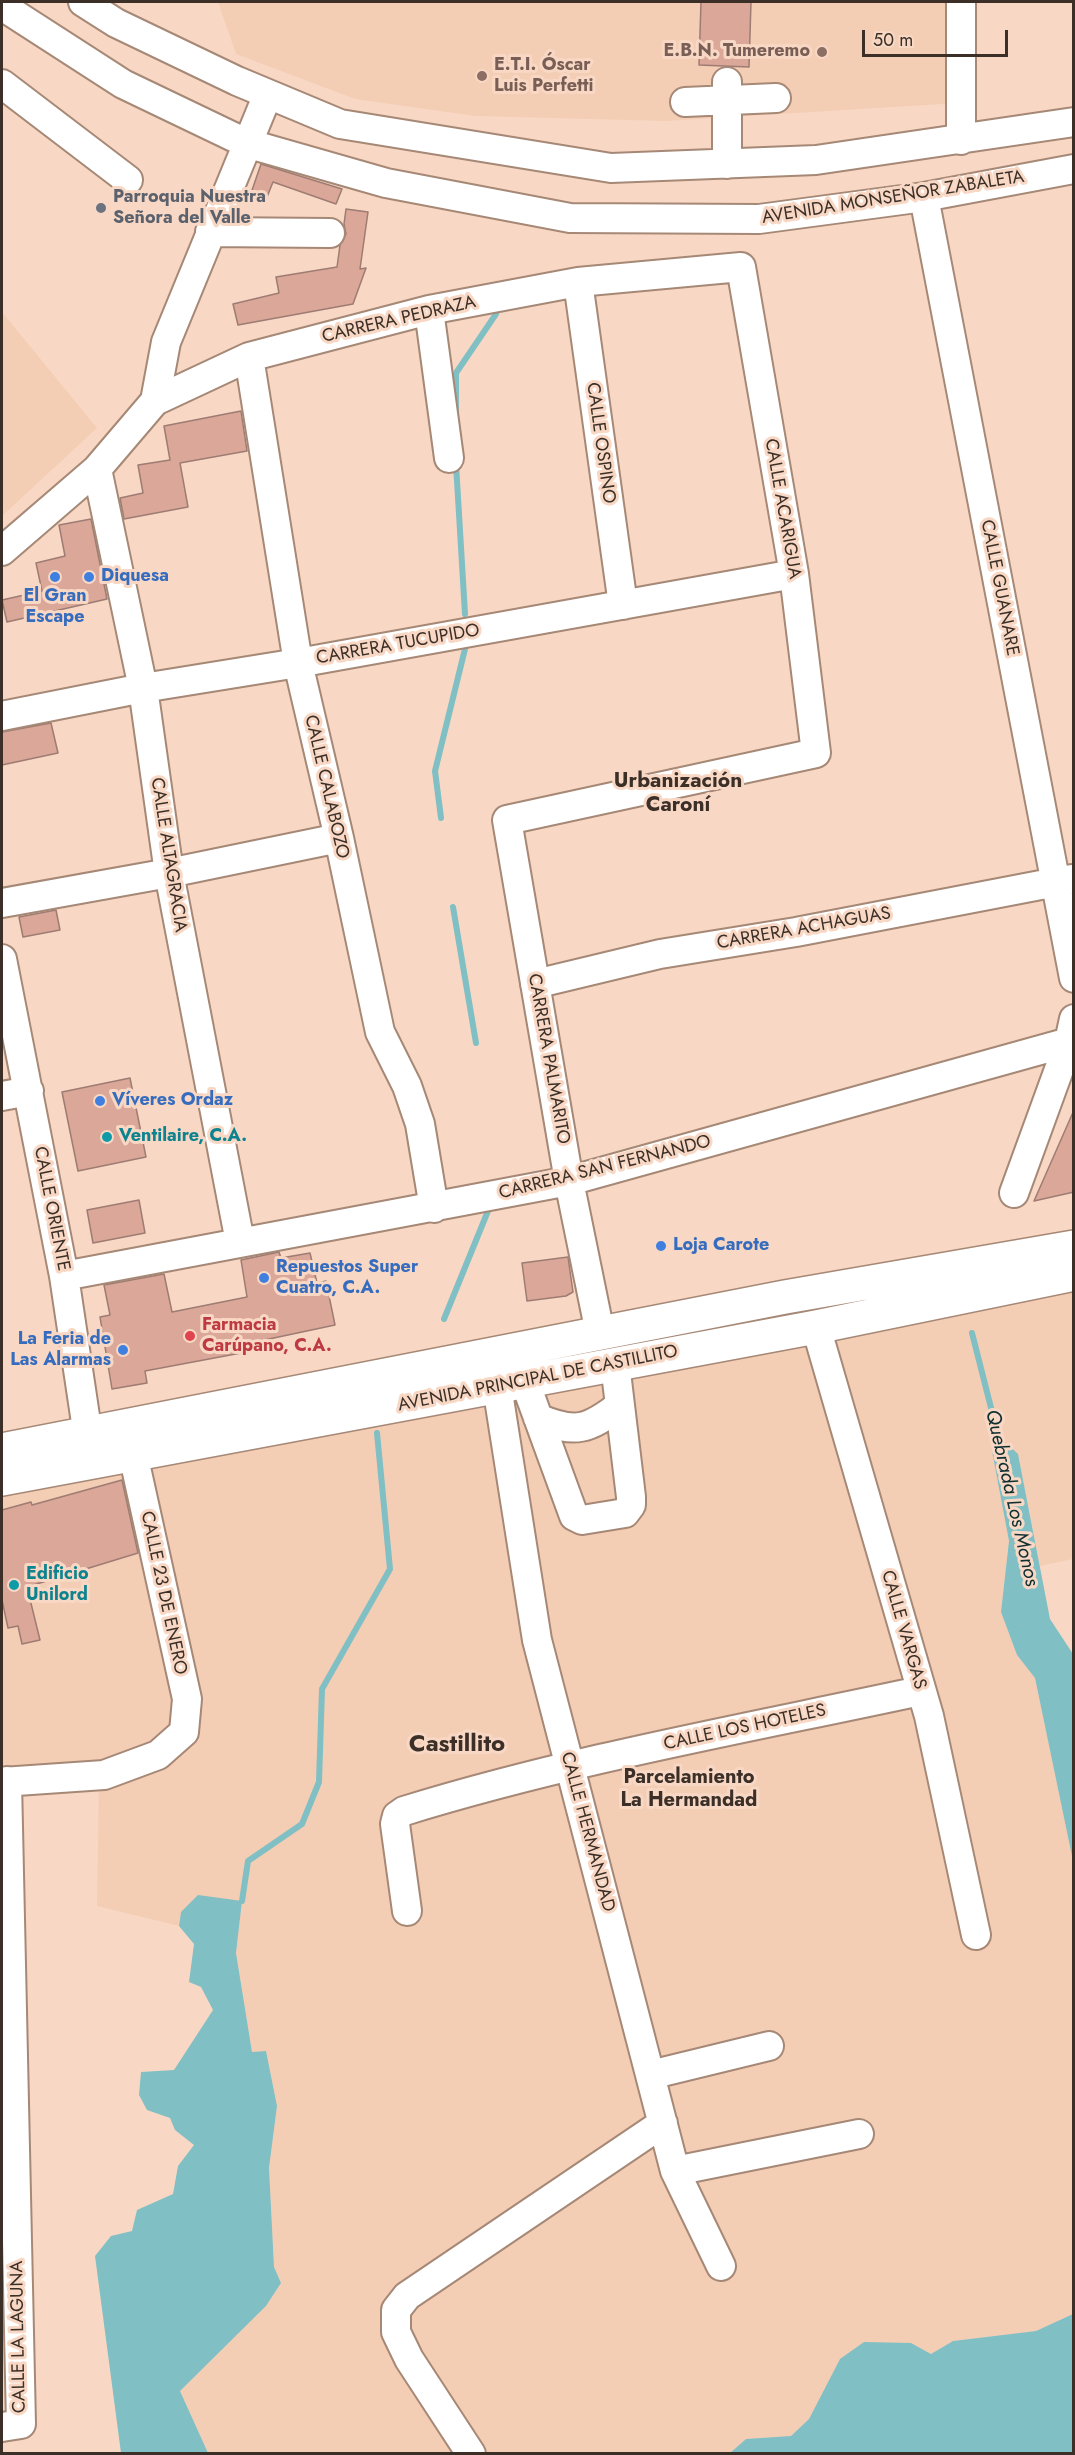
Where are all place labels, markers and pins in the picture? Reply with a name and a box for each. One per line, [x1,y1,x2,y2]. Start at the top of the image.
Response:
place label: E.B.N. Tumeremo [663,41,810,63]
marker: E.B.N. Tumeremo [815,45,829,59]
place label: E.T.I. Óscar Luis Perfetti [494,55,593,98]
marker: E.T.I. Óscar Luis Perfetti [475,69,489,83]
place label: Parroquia Nuestra Señora del Valle [113,187,266,230]
marker: Parroquia Nuestra Señora del Valle [94,201,108,215]
place label: Diquesa [101,566,169,588]
marker: El Gran Escape [48,570,62,584]
marker: Diquesa [82,570,96,584]
place label: El Gran Escape [23,586,87,628]
place label: Víveres Ordaz [112,1090,233,1112]
marker: Víveres Ordaz [93,1094,107,1108]
place label: Ventilaire, C.A. [119,1126,247,1148]
marker: Ventilaire, C.A. [100,1130,114,1144]
place label: Loja Carote [673,1235,769,1257]
marker: Loja Carote [654,1239,668,1253]
place label: Repuestos Super Cuatro, C.A. [276,1257,418,1300]
marker: Repuestos Super Cuatro, C.A. [257,1271,271,1285]
place label: Farmacia Carúpano, C.A. [202,1315,332,1358]
place label: La Feria de Las Alarmas [10,1329,111,1372]
marker: Farmacia Carúpano, C.A. [183,1329,197,1343]
marker: La Feria de Las Alarmas [116,1343,130,1357]
place label: Edificio Unilord [26,1564,89,1606]
marker: Edificio Unilord [7,1578,21,1592]

